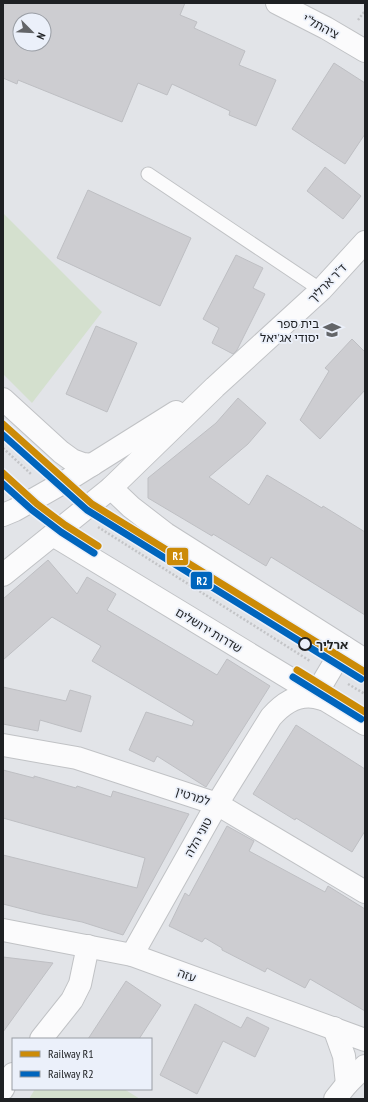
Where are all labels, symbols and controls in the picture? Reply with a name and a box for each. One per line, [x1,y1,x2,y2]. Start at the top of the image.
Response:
street label: ציהתל"י [300,10,342,42]
north arrow [12,12,52,52]
text: N [34,31,49,42]
street label: ד"ר ארליך [305,260,350,306]
place label: בית ספר יסודי אג'יאל [260,316,319,345]
school or university icon: בית ספר יסודי אג'יאל [322,320,342,340]
line badge: R1 [166,547,189,566]
text: R1 [173,549,183,563]
line badge: R2 [190,571,213,590]
text: R2 [197,574,207,588]
street label: שדרות ירושלים [173,604,245,656]
marker: ארליך [298,637,312,651]
place label: ארליך [316,637,348,652]
street label: למרטין [174,783,212,809]
street label: טוני הלה [181,815,215,859]
street label: עזה [176,965,198,985]
legend [12,1038,152,1090]
text: Railway R1 [48,1046,94,1061]
text: Railway R2 [48,1066,94,1081]

